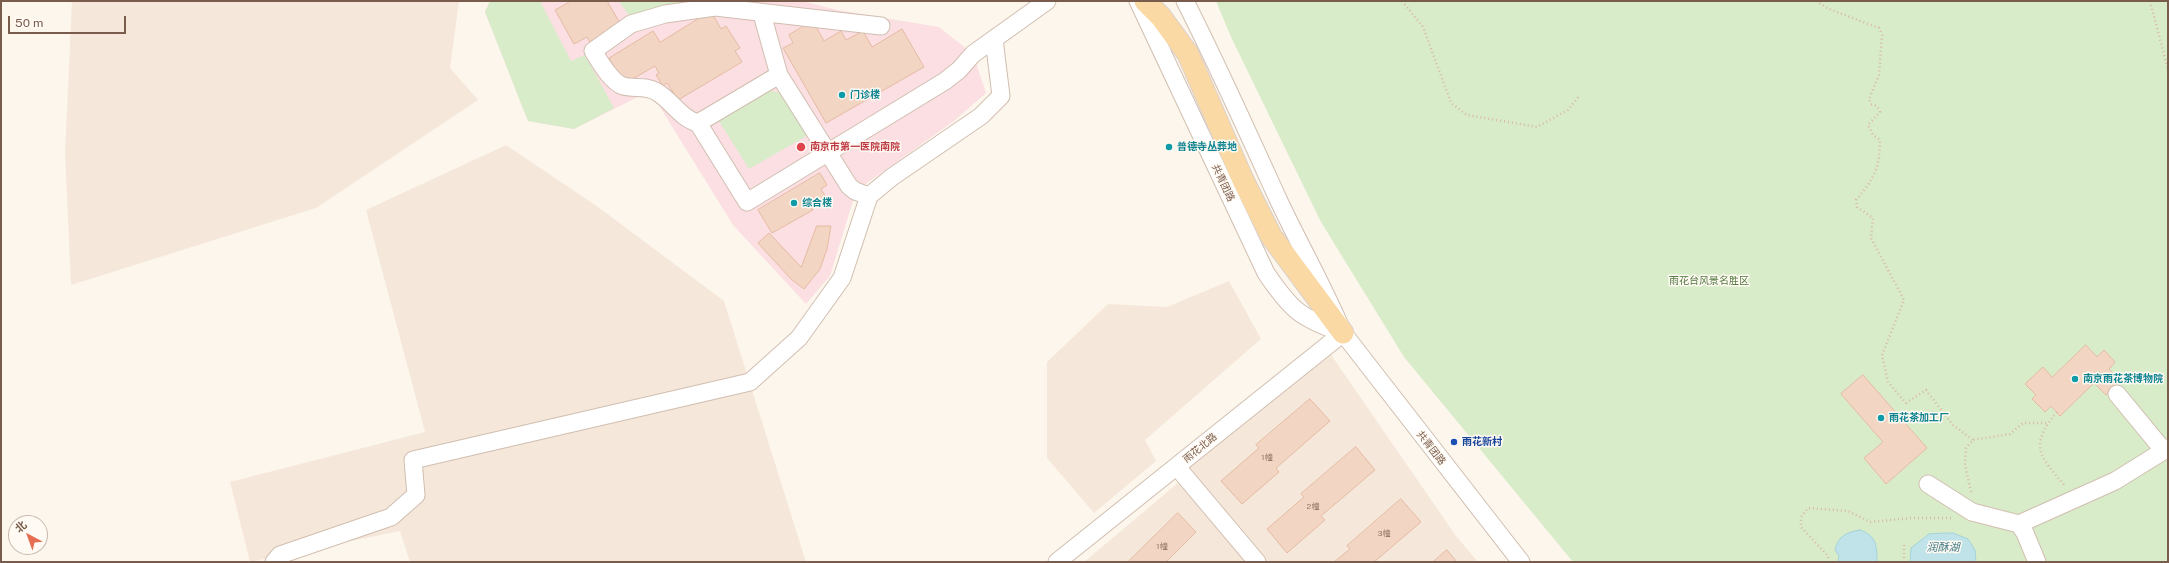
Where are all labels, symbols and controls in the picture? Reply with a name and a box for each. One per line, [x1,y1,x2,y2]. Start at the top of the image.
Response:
scale bar [10,8,128,34]
text: 50 m [15,16,43,30]
place label: 门诊楼 [850,89,880,101]
marker: 门诊楼 [837,90,847,100]
marker: 南京市第一医院南院 [795,141,807,153]
place label: 南京市第一医院南院 [810,141,900,153]
place label: 普德寺丛葬地 [1177,141,1237,153]
marker: 普德寺丛葬地 [1164,142,1174,152]
street label: 共青团路 [1209,162,1237,204]
place label: 综合楼 [802,197,832,209]
marker: 综合楼 [789,198,799,208]
park label: 雨花台风景名胜区 [1669,275,1749,287]
place label: 南京雨花茶博物院 [2083,373,2163,385]
marker: 南京雨花茶博物院 [2070,374,2080,384]
place label: 雨花茶加工厂 [1889,412,1949,424]
marker: 雨花茶加工厂 [1876,413,1886,423]
street label: 共青团路 [1414,429,1448,467]
street label: 雨花北路 [1181,431,1219,465]
place label: 雨花新村 [1462,436,1502,448]
marker: 雨花新村 [1449,437,1459,447]
house number: 1幢 [1261,453,1273,463]
house number: 2幢 [1307,502,1319,512]
north arrow [8,515,48,555]
text: 北 [13,519,29,535]
house number: 3幢 [1377,529,1391,539]
water label: 润酥湖 [1927,541,1959,555]
house number: 1幢 [1156,542,1168,552]

